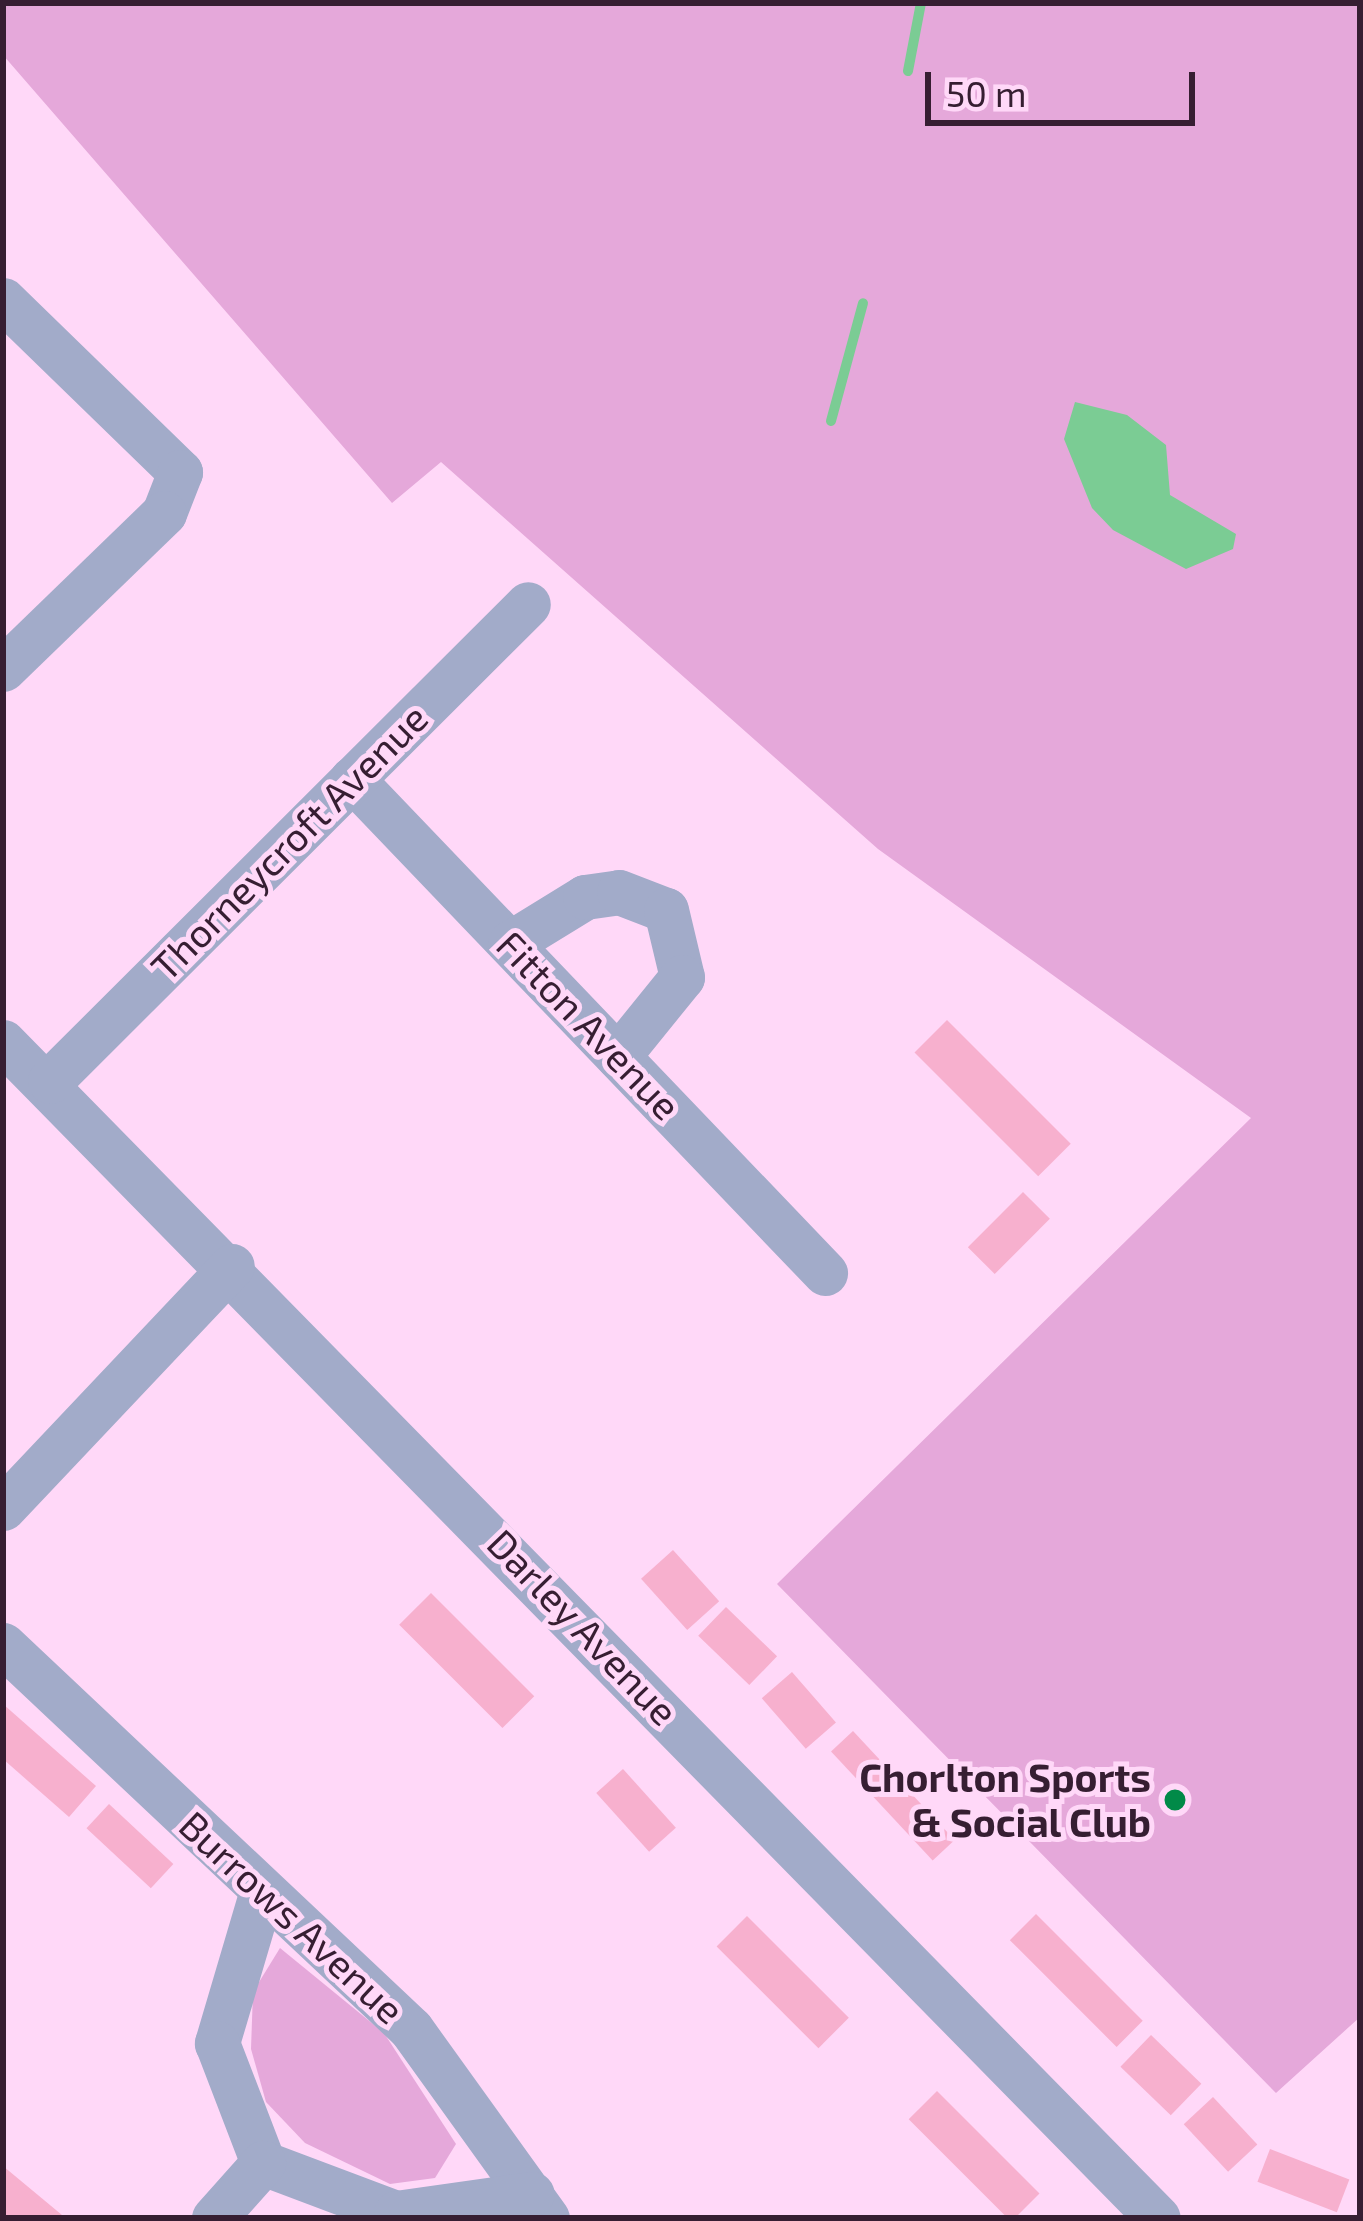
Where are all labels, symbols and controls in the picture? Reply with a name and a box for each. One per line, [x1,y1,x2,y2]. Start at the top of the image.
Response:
scale bar [931,48,1201,122]
text: 50 m [946,71,1027,114]
street label: Thorneycroft Avenue [141,694,437,990]
street label: Fitton Avenue [487,921,691,1129]
street label: Darley Avenue [477,1519,689,1735]
place label: Chorlton Sports & Social Club [859,1755,1151,1846]
marker: Chorlton Sports & Social Club [1162,1787,1188,1813]
street label: Burrows Avenue [170,1801,414,2033]

